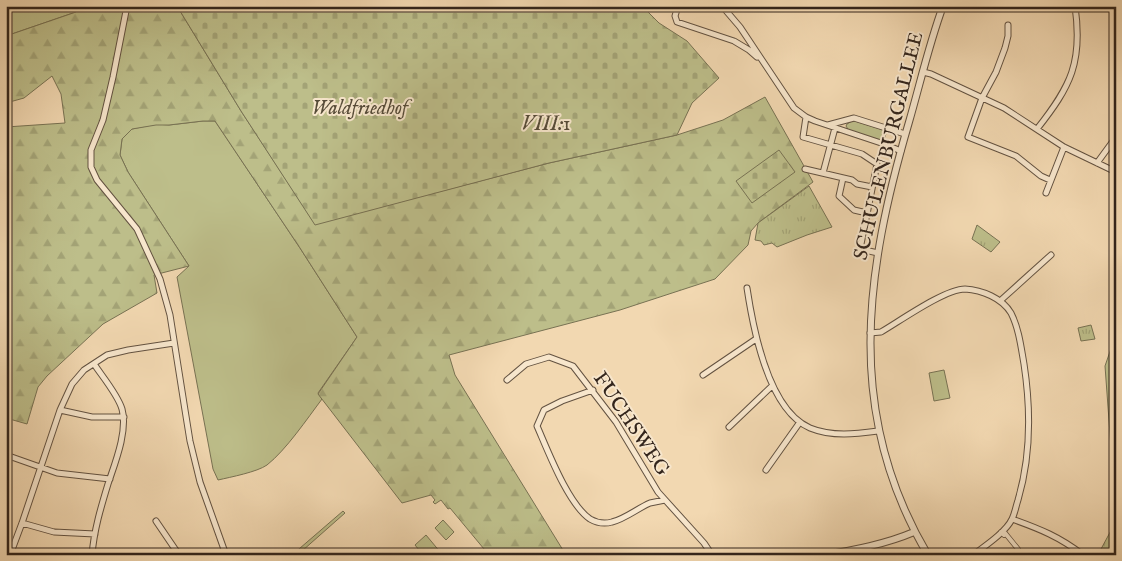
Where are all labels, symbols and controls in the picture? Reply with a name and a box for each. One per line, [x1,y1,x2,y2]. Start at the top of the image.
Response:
street label: SCHULENBURGALLEE [849,29,929,263]
park label: Waldfriedhof [312,96,413,121]
park label: VIII:1 [521,112,571,137]
street label: FUCHSWEG [587,367,675,481]

